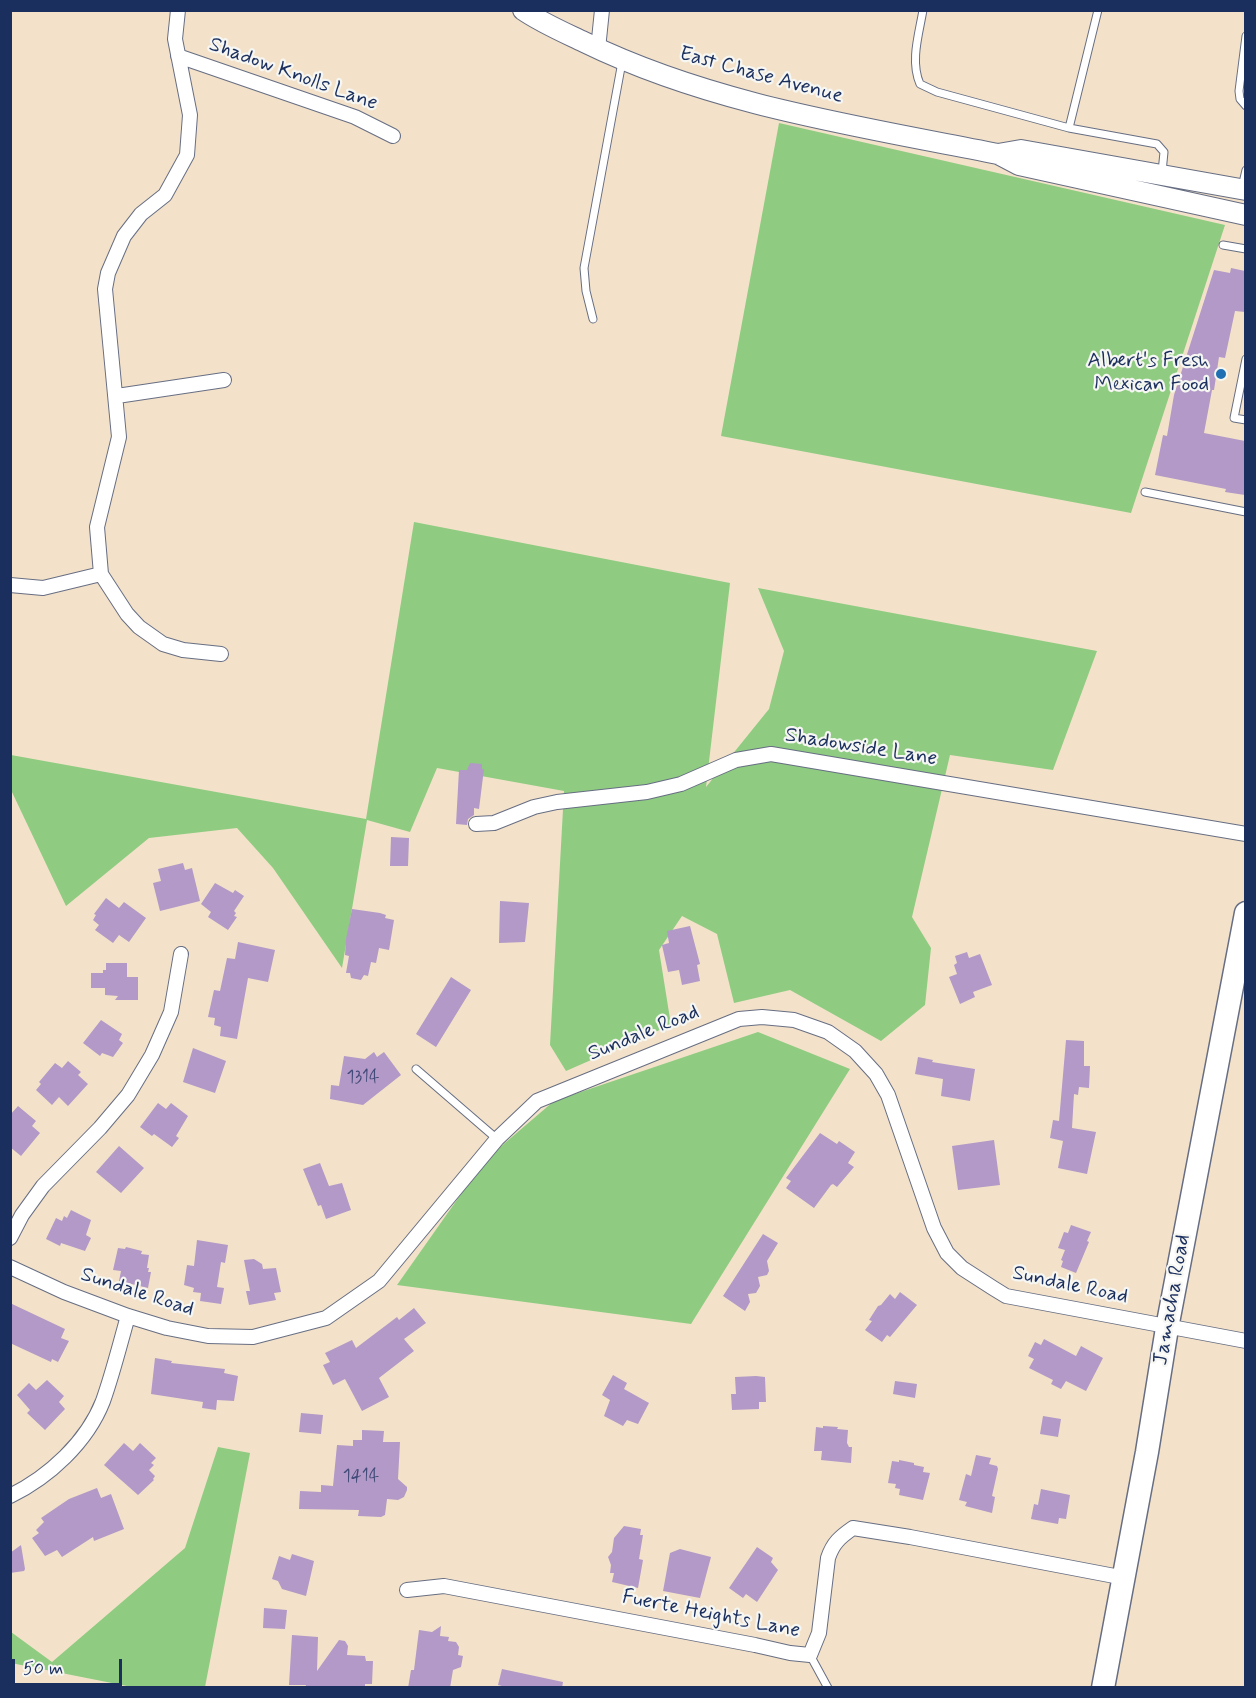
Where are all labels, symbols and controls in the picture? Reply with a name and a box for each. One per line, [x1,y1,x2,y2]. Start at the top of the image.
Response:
street label: Shadow Knolls Lane [205,33,381,117]
street label: East Chase Avenue [676,42,846,110]
place label: Albert's Fresh Mexican Food [1087,349,1209,399]
marker: Albert's Fresh Mexican Food [1214,367,1228,381]
street label: Shadowside Lane [783,724,939,772]
street label: Sundale Road [585,1000,703,1068]
house number: 1314 [346,1067,380,1089]
street label: Jamacha Road [1149,1233,1197,1367]
street label: Sundale Road [1010,1261,1130,1311]
street label: Sundale Road [77,1263,197,1323]
house number: 1414 [343,1466,379,1488]
street label: Fuerte Heights Lane [620,1585,802,1645]
scale bar [15,1647,124,1685]
text: 50 m [23,1657,63,1681]

